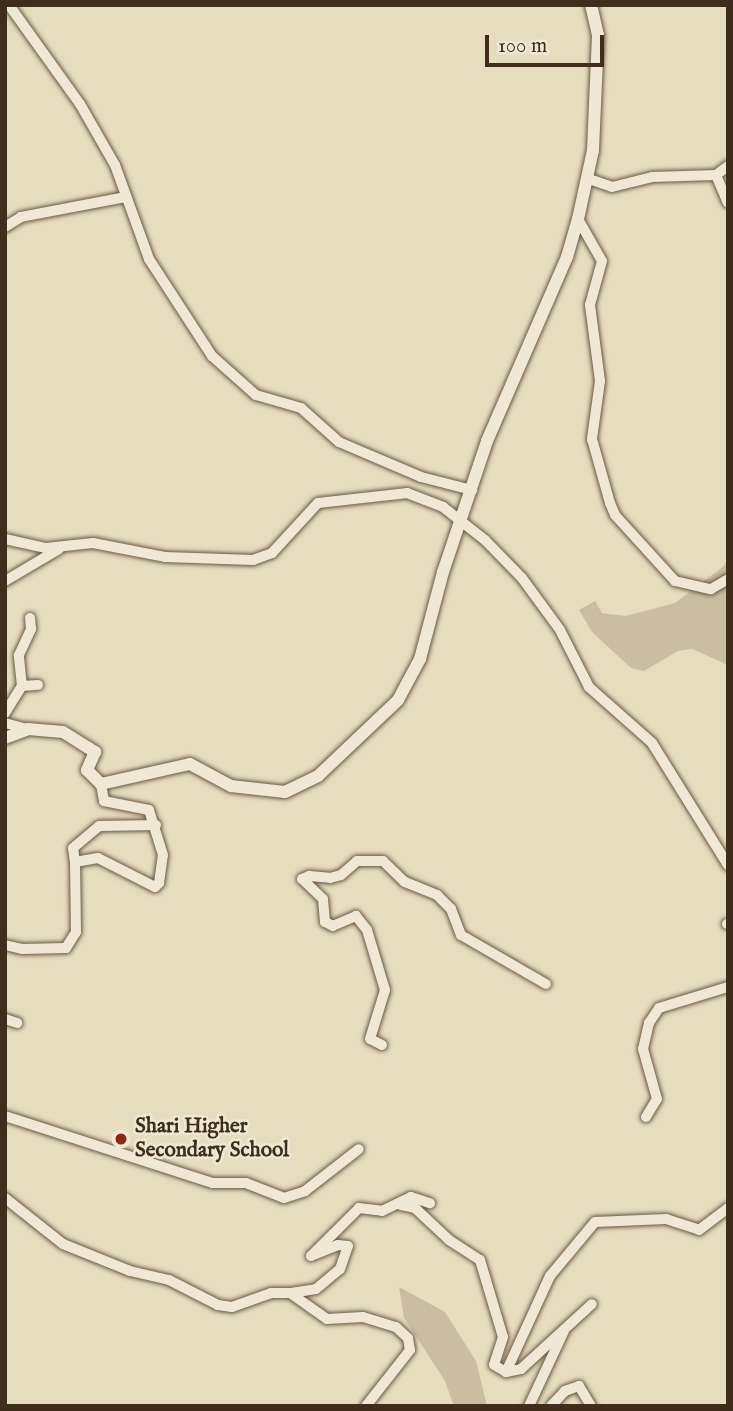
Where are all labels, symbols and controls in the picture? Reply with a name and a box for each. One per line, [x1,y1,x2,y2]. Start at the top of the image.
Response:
scale bar [488,21,607,65]
text: 100 m [498,33,547,60]
place label: Shari Higher Secondary School [135,1114,289,1164]
marker: Shari Higher Secondary School [113,1131,129,1147]

